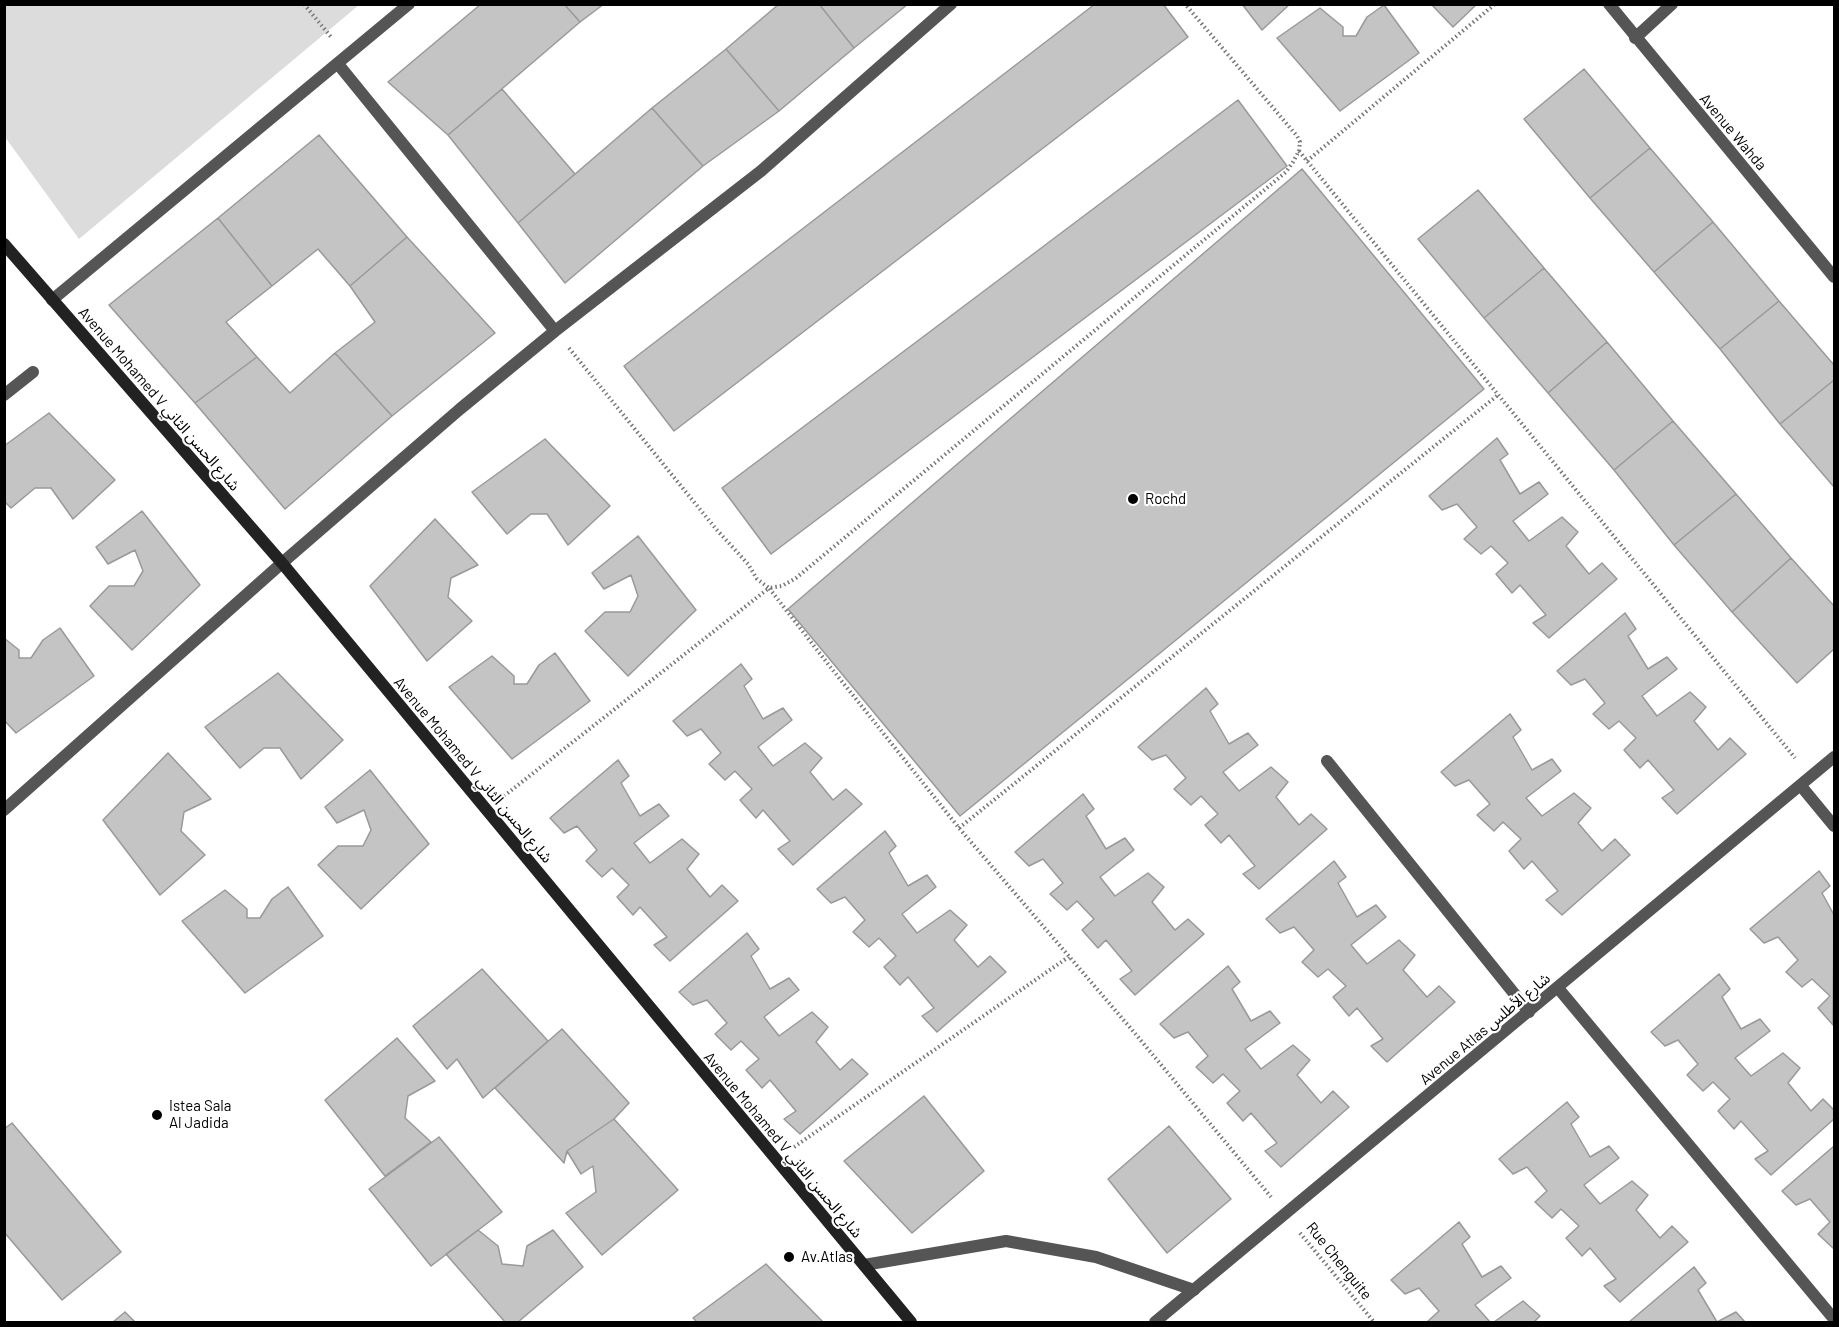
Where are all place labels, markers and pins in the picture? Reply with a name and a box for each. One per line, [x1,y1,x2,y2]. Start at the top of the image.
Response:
place label: Rochd [1145,490,1186,508]
marker: Rochd [1126,492,1140,506]
place label: Istea Sala Al Jadida [169,1097,231,1132]
marker: Istea Sala Al Jadida [150,1108,164,1122]
place label: Av.Atlas [801,1248,853,1266]
marker: Av.Atlas [782,1250,796,1264]

